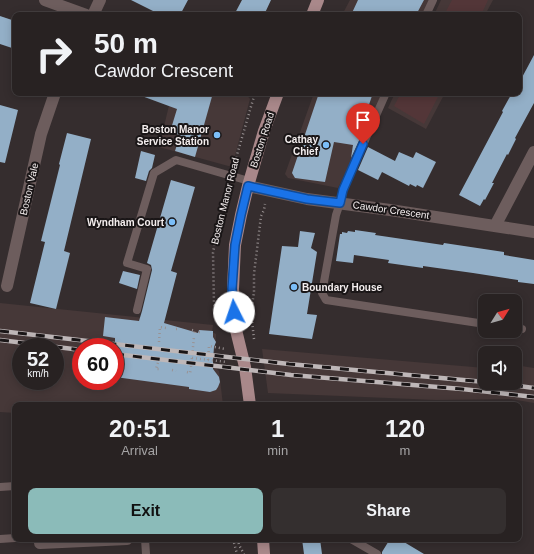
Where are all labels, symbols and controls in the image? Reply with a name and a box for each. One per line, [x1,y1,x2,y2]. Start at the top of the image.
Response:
icon: right [28,28,80,80]
text: 50 m [94,28,158,59]
text: Cawdor Crescent [94,61,233,81]
pin [346,103,380,144]
icon: arrive [352,109,374,131]
street label: Boston Road [248,111,276,169]
place label: Boston Manor Service Station [137,124,209,147]
marker: Boston Manor Service Station [212,130,222,140]
place label: Cathay Chief [285,134,319,157]
marker: Cathay Chief [321,140,331,150]
street label: Boston Manor Road [209,157,241,245]
street label: Boston Vale [18,161,40,216]
street label: Cawdor Crescent [352,199,430,221]
place label: Wyndham Court [87,217,165,228]
marker: Wyndham Court [167,217,177,227]
marker: Boundary House [289,282,299,292]
place label: Boundary House [302,282,382,293]
position arrow [213,291,255,333]
north arrow [478,294,522,338]
map controls [478,294,522,390]
speed limit sign: 60 [72,338,124,390]
button: sound [478,346,522,390]
text: 52 [27,348,49,370]
text: km/h [27,368,49,379]
text: 20:51 [109,415,170,442]
text: 1 [271,415,284,442]
text: 120 [385,415,425,442]
text: Arrival [121,443,158,458]
text: min [267,443,288,458]
text: m [400,443,410,458]
button: Exit [28,488,263,534]
button: Share [271,488,506,534]

